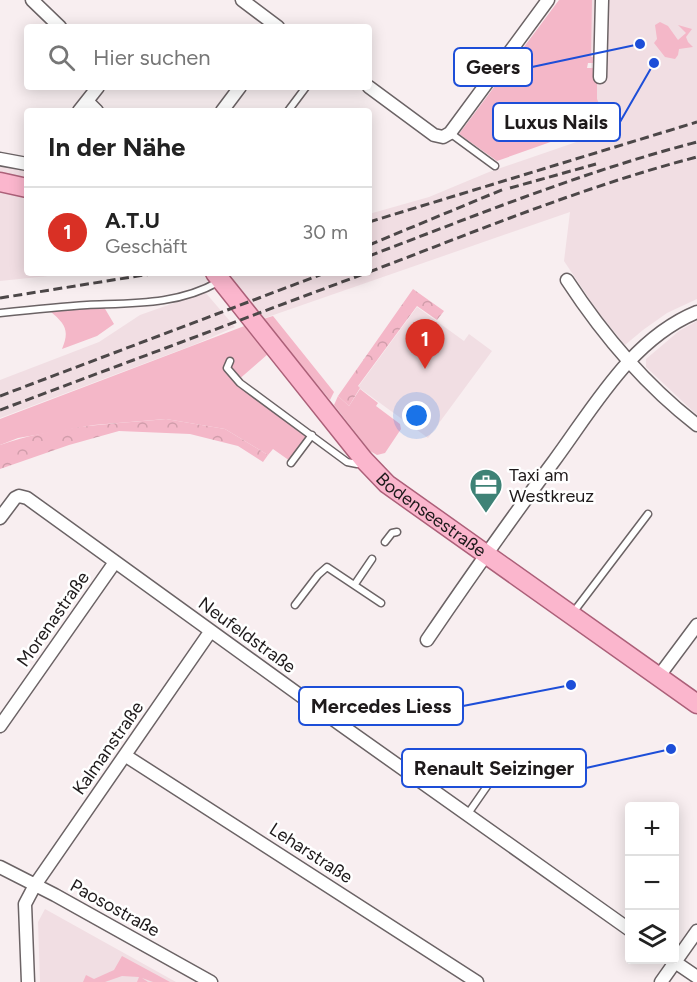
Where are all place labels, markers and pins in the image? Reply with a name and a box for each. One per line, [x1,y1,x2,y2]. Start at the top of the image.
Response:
callout: Geers [454,48,532,86]
callout: Luxus Nails [493,103,620,141]
pin: 1 [406,320,444,369]
place label: Taxi am Westkreuz [509,464,594,507]
office icon: Taxi am Westkreuz [468,467,504,514]
callout: Mercedes Liess [299,687,463,725]
callout: Renault Seizinger [402,749,586,787]

